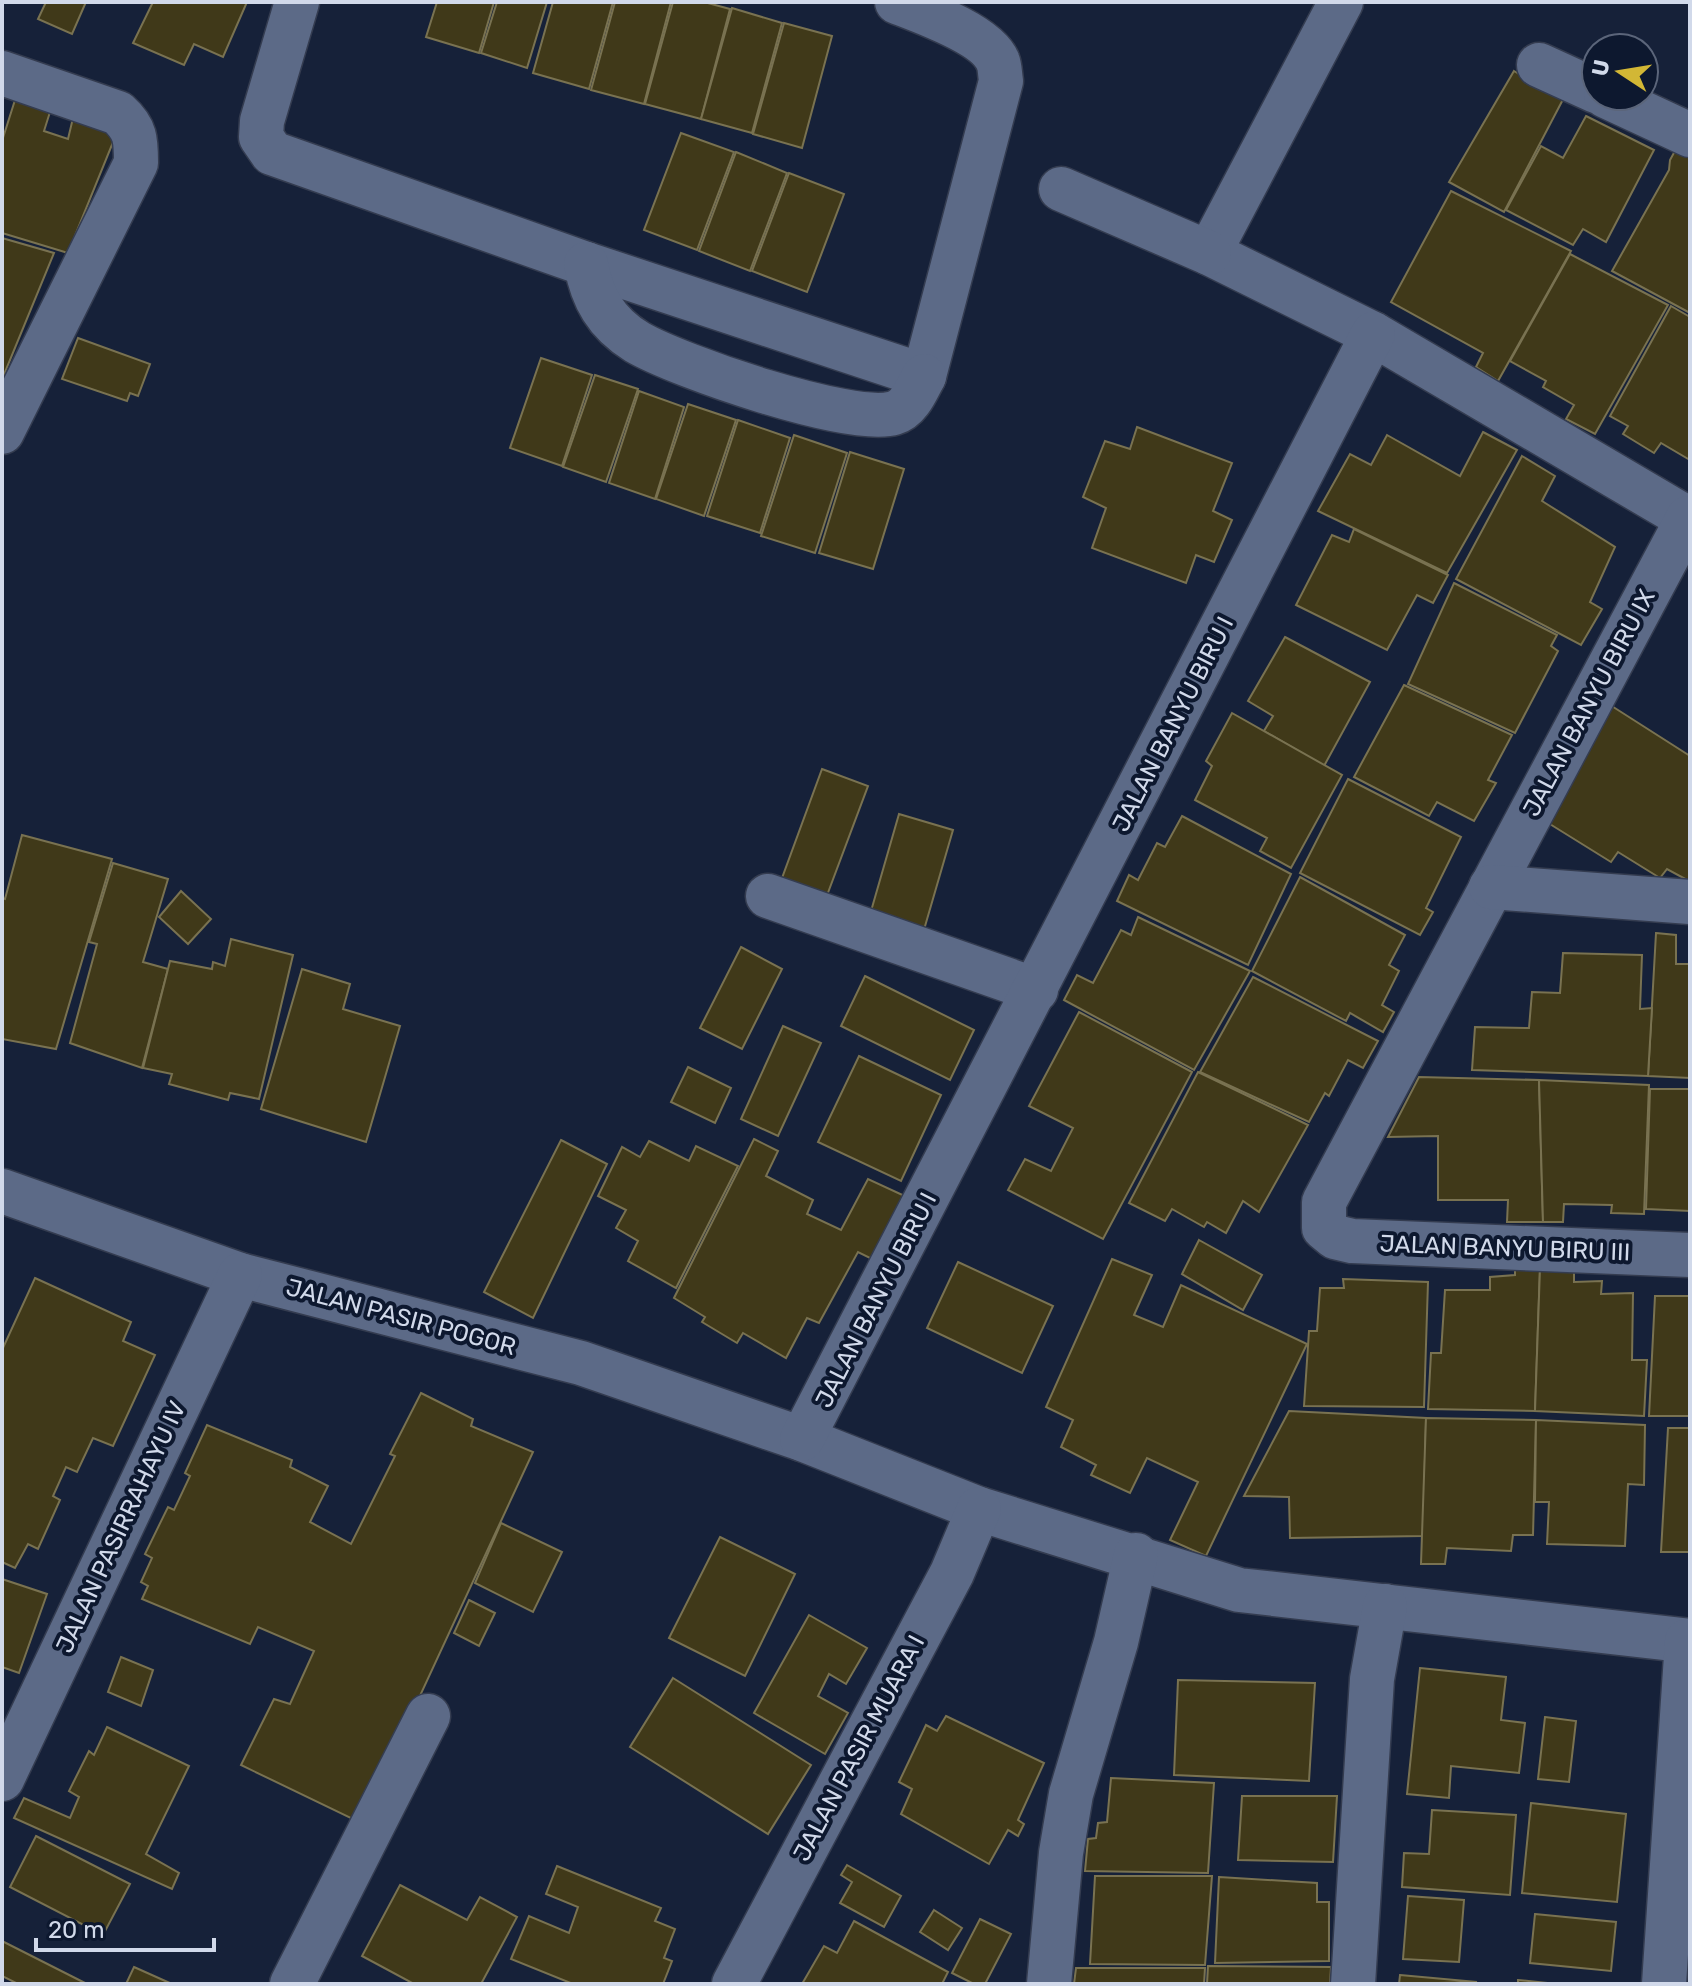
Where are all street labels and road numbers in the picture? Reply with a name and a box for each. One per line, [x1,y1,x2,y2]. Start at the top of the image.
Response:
street label: JALAN BANYU BIRU IX [1517,585,1661,821]
street label: JALAN BANYU BIRU I [1107,612,1239,836]
street label: JALAN BANYU BIRU I [810,1188,942,1412]
street label: JALAN BANYU BIRU III [1379,1230,1631,1266]
street label: JALAN PASIR POGOR [283,1273,519,1361]
street label: JALAN PASIRRAHAYU IV [50,1397,192,1657]
street label: JALAN PASIR MUARA I [788,1630,930,1866]

